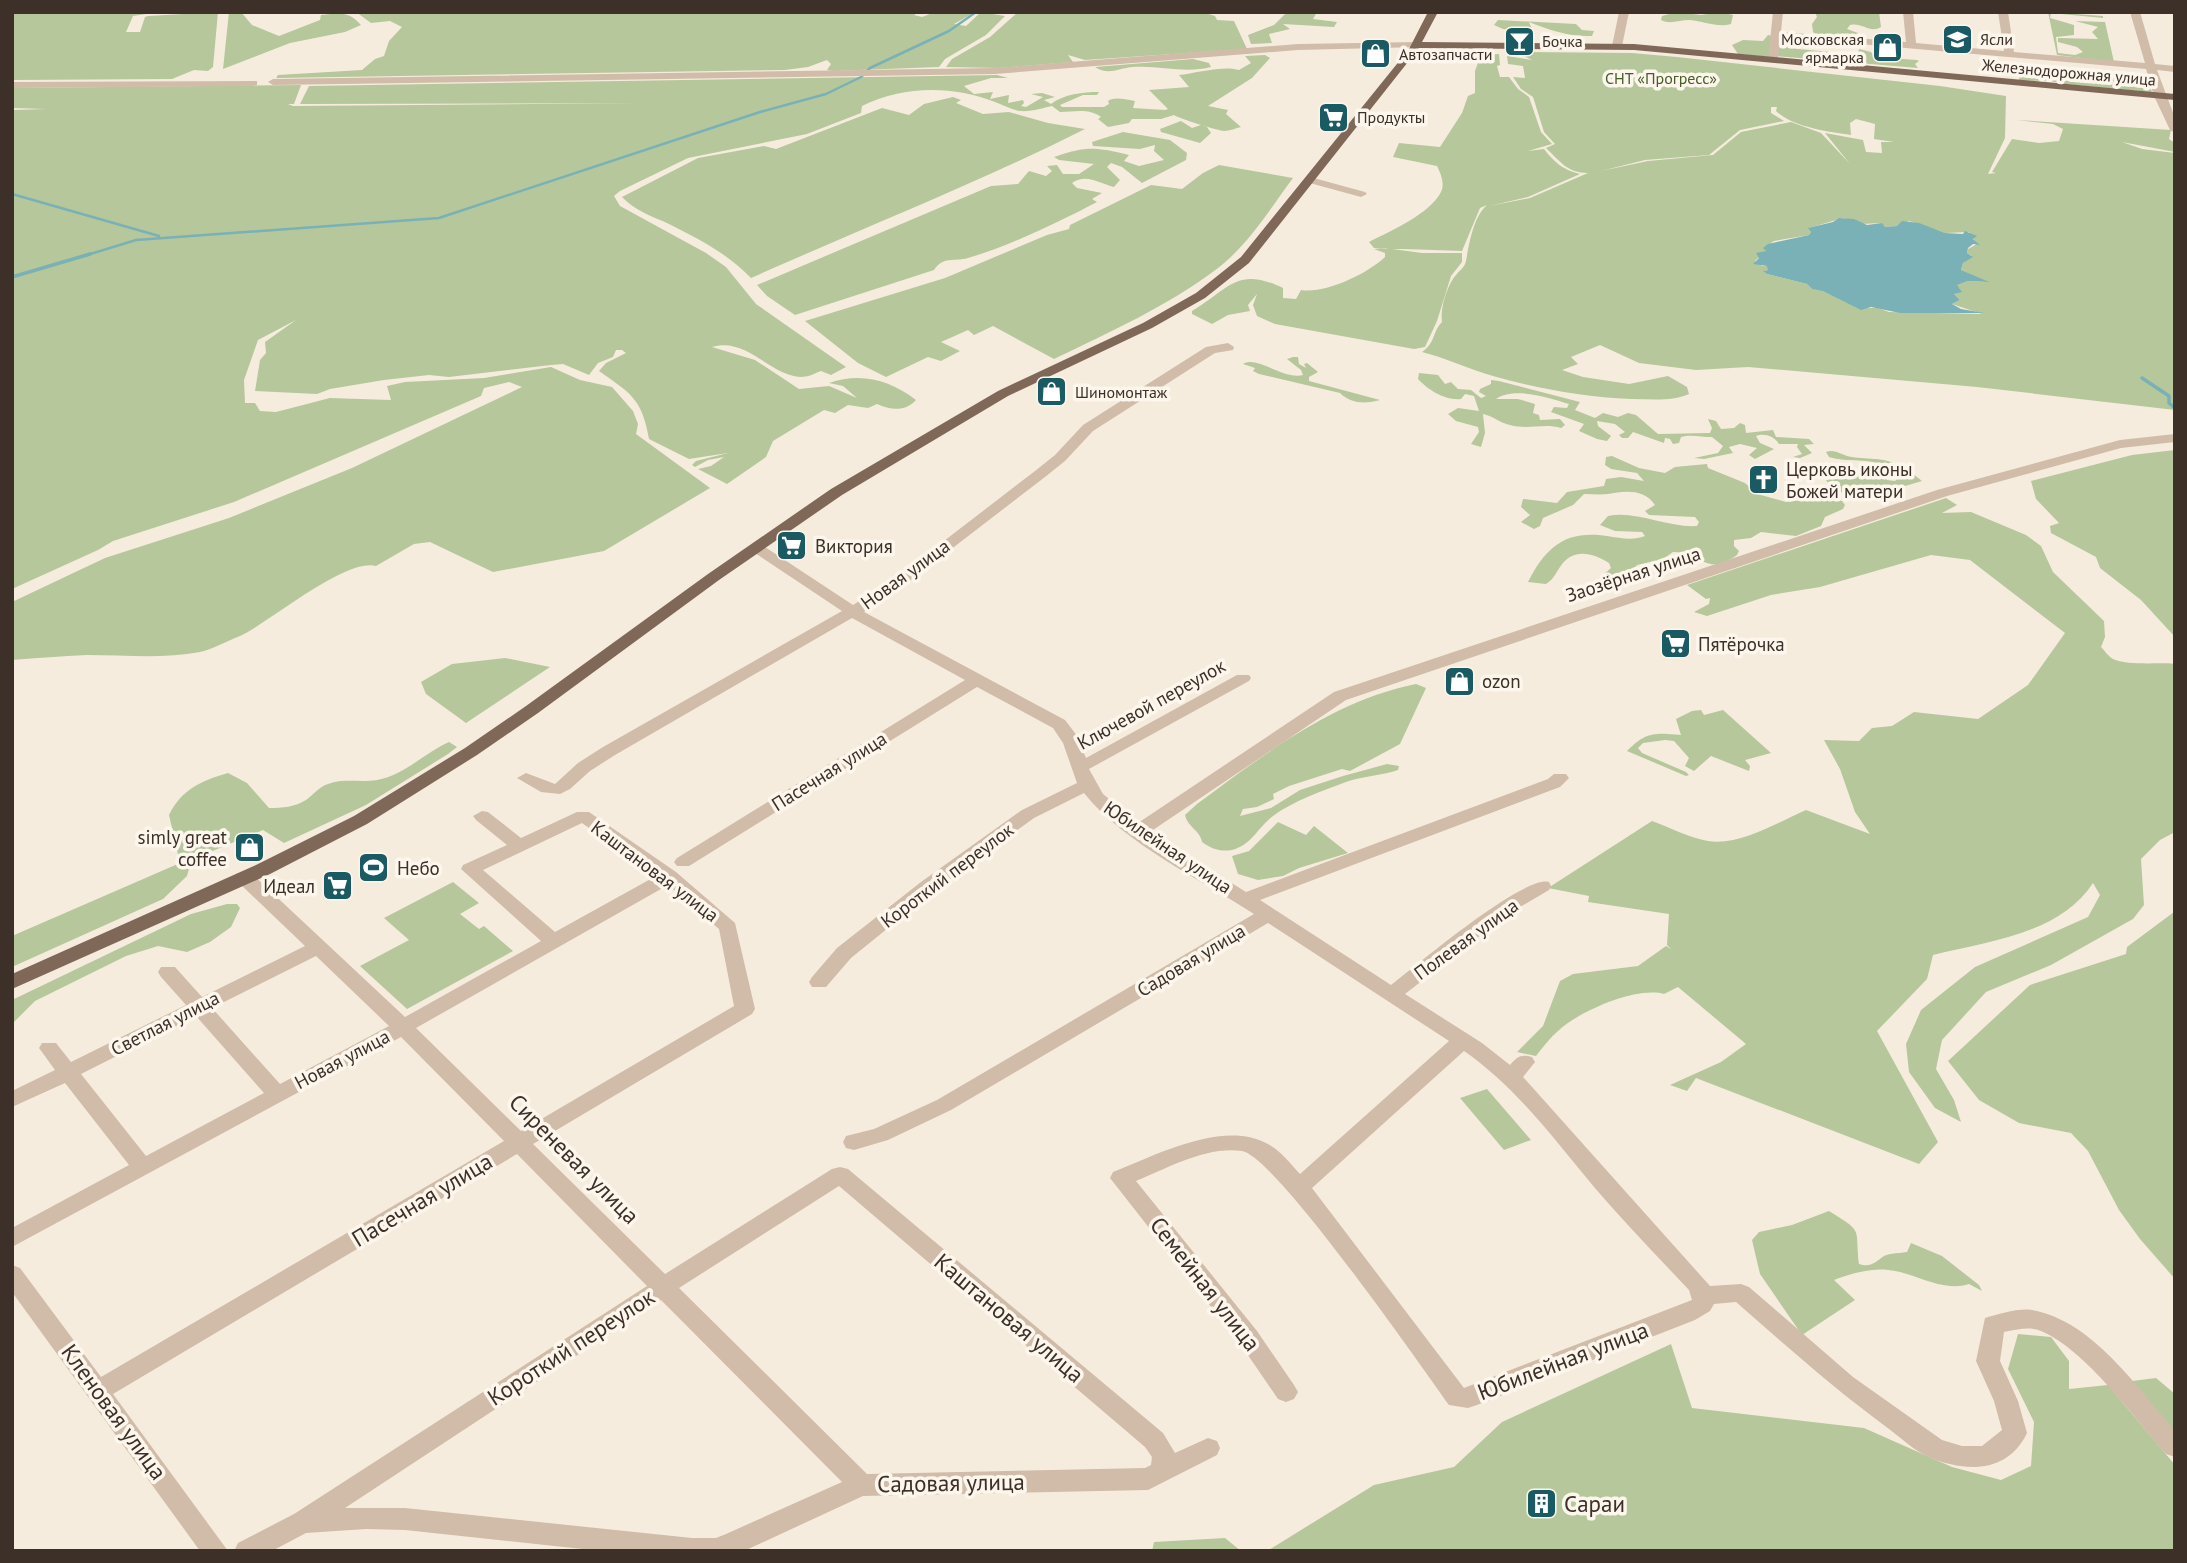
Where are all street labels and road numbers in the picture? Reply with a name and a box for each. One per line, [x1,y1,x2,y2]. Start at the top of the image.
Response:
street label: Железнодорожная улица [1980,54,2157,90]
street label: Новая улица [856,534,954,614]
street label: Заозёрная улица [1563,541,1703,607]
street label: Ключевой переулок [1073,653,1229,755]
street label: Пасечная улица [767,726,891,816]
street label: Юбилейная улица [1099,795,1237,899]
street label: Каштановая улица [586,815,724,927]
street label: Короткий переулок [876,817,1018,933]
street label: Полевая улица [1409,893,1523,985]
street label: Садовая улица [1132,918,1250,1002]
street label: Светлая улица [107,985,223,1061]
street label: Новая улица [290,1024,394,1094]
street label: Сиреневая улица [503,1087,646,1230]
street label: Пасечная улица [346,1146,497,1253]
street label: Семейная улица [1144,1211,1267,1357]
street label: Каштановая улица [929,1247,1090,1389]
street label: Короткий переулок [482,1282,660,1411]
street label: Юбилейная улица [1473,1315,1652,1406]
street label: Кленовая улица [55,1338,173,1485]
street label: Садовая улица [877,1467,1025,1498]

